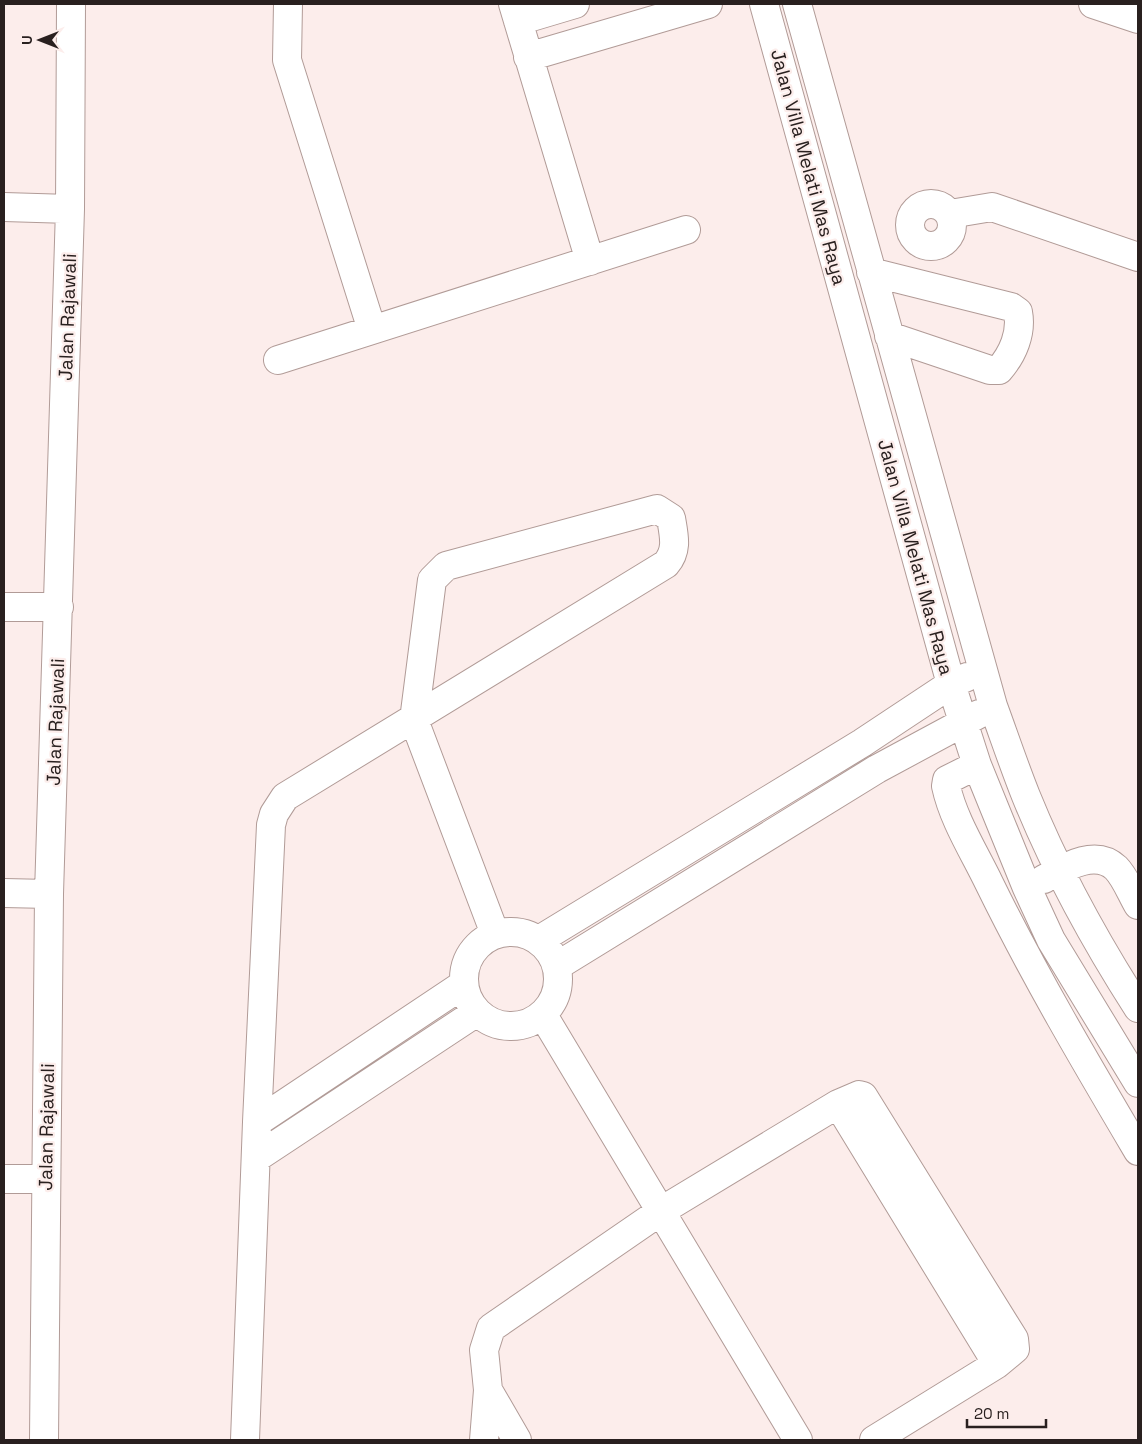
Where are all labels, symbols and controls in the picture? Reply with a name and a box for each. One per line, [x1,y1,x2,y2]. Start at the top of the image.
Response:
north arrow [15,15,65,65]
text: U [18,35,36,45]
street label: Jalan Villa Melati Mas Raya [765,46,852,288]
street label: Jalan Rajawali [53,253,82,381]
street label: Jalan Villa Melati Mas Raya [872,436,959,678]
street label: Jalan Rajawali [41,658,70,786]
street label: Jalan Rajawali [33,1063,60,1191]
scale bar [967,1396,1046,1428]
text: 20 m [974,1404,1009,1423]

